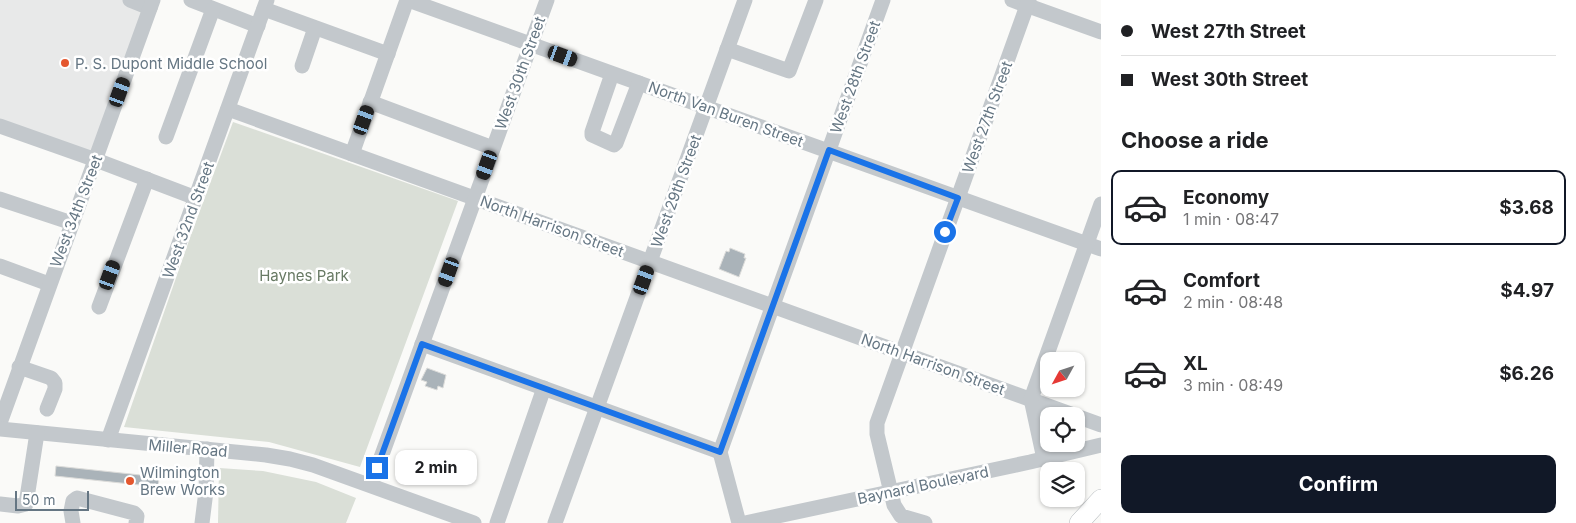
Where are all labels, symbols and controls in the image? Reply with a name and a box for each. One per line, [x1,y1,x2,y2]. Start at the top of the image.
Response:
street label: West 30th Street [491,14,549,132]
street label: West 28th Street [826,18,884,136]
text: West 27th Street [1151,20,1306,43]
car [546,44,579,68]
place label: P. S. Dupont Middle School [75,54,267,73]
marker: P. S. Dupont Middle School [59,57,71,69]
street label: West 27th Street [958,58,1016,176]
text: West 30th Street [1151,68,1308,91]
car [107,75,132,109]
street label: North Van Buren Street [646,77,806,151]
car [351,103,376,137]
text: Choose a ride [1121,127,1269,153]
street label: West 29th Street [647,132,705,250]
car [474,148,499,182]
street label: West 34th Street [46,152,106,270]
street label: West 32nd Street [158,159,218,281]
icon: car [1123,185,1168,230]
text: Economy [1183,186,1269,209]
street label: North Harrison Street [478,191,626,261]
text: $3.68 [1499,196,1554,219]
text: 1 min · 08:47 [1183,209,1279,229]
route start [934,221,956,243]
car [436,255,461,289]
car [97,258,122,292]
car [631,263,656,297]
park label: Haynes Park [259,266,350,285]
icon: car [1123,268,1168,313]
text: Comfort [1183,269,1260,292]
text: $4.97 [1500,279,1554,302]
text: 2 min · 08:48 [1183,292,1283,312]
street label: North Harrison Street [859,329,1007,399]
icon: car [1123,351,1168,396]
north arrow [1040,352,1085,398]
map controls [1040,352,1085,507]
text: XL [1183,352,1208,375]
text: $6.26 [1499,362,1554,385]
text: 3 min · 08:49 [1183,375,1283,395]
button: locate [1040,407,1085,452]
street label: Miller Road [148,435,228,461]
callout: 2 min [394,450,477,486]
button: Confirm [1121,455,1556,513]
route end [366,457,388,479]
text: 2 min [415,457,457,477]
street label: Baynard Boulevard [856,462,990,508]
button: layers [1040,462,1085,507]
place label: Wilmington Brew Works [140,463,225,499]
marker: Wilmington Brew Works [124,475,136,487]
scale bar [15,488,89,511]
text: 50 m [22,491,56,508]

